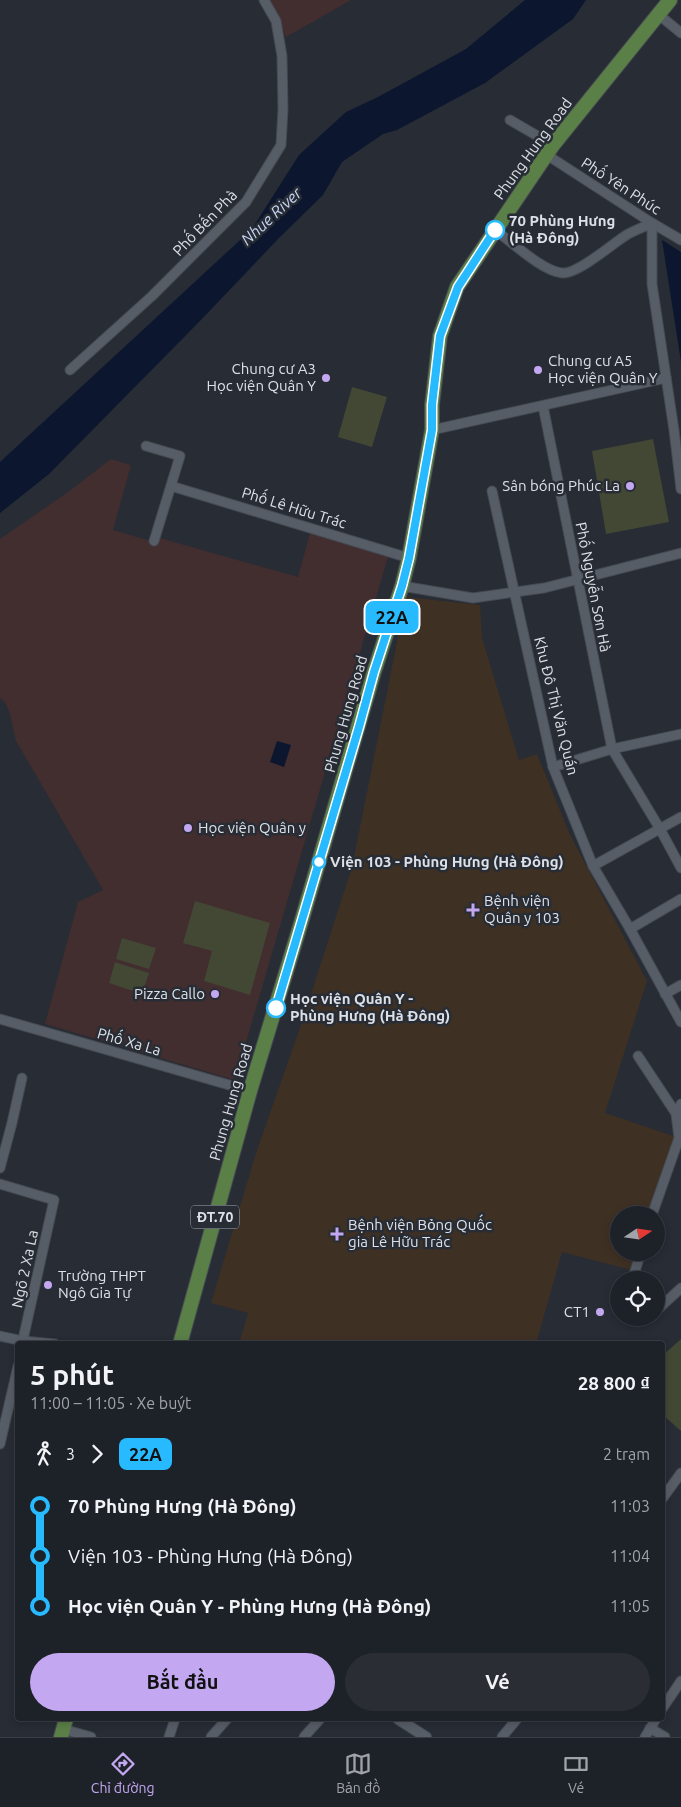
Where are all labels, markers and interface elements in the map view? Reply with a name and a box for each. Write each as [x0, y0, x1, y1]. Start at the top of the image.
street label: Phung Hung Road [490, 95, 575, 203]
street label: Phố Yên Phúc [578, 152, 665, 218]
water label: Nhue River [237, 183, 306, 248]
street label: Phố Bến Phà [168, 185, 240, 259]
place label: 70 Phùng Hưng (Hà Đông) [509, 212, 615, 246]
marker: 70 Phùng Hưng (Hà Đông) [485, 220, 505, 240]
place label: Chung cư A5 Học viện Quân Y [548, 352, 658, 386]
place label: Chung cư A3 Học viện Quân Y [207, 360, 316, 394]
marker: Chung cư A5 Học viện Quân Y [532, 364, 544, 376]
marker: Chung cư A3 Học viện Quân Y [320, 372, 332, 384]
place label: Sân bóng Phúc La [502, 477, 620, 494]
marker: Sân bóng Phúc La [624, 480, 636, 492]
street label: Phố Lê Hữu Trác [240, 482, 349, 532]
street label: Phố Nguyễn Sơn Hà [573, 520, 616, 653]
line badge: 22A [363, 601, 421, 633]
text: 22A [376, 607, 408, 627]
street label: Khu Đô Thị Văn Quán [531, 635, 582, 777]
street label: Phung Hung Road [321, 653, 370, 774]
place label: Học viện Quân y [198, 819, 306, 836]
marker: Học viện Quân y [182, 822, 194, 834]
place label: Viện 103 - Phùng Hưng (Hà Đông) [330, 853, 564, 870]
marker: Viện 103 - Phùng Hưng (Hà Đông) [312, 855, 326, 869]
place label: Bệnh viện Quân y 103 [484, 892, 560, 926]
marker: Bệnh viện Quân y 103 [466, 903, 480, 917]
place label: Pizza Callo [134, 985, 205, 1002]
marker: Pizza Callo [209, 988, 221, 1000]
place label: Học viện Quân Y - Phùng Hưng (Hà Đông) [290, 990, 450, 1024]
marker: Học viện Quân Y - Phùng Hưng (Hà Đông) [266, 998, 286, 1018]
street label: Phố Xa La [95, 1023, 163, 1059]
street label: Phung Hung Road [206, 1041, 255, 1162]
road number: ĐT.70 [191, 1206, 239, 1228]
north arrow [610, 1206, 665, 1261]
map controls [610, 1206, 665, 1326]
place label: Bệnh viện Bỏng Quốc gia Lê Hữu Trác [348, 1214, 492, 1250]
marker: Bệnh viện Bỏng Quốc gia Lê Hữu Trác [330, 1227, 344, 1241]
street label: Ngõ 2 Xa La [8, 1228, 41, 1309]
place label: Trường THPT Ngô Gia Tự [58, 1267, 147, 1301]
button: locate [610, 1271, 665, 1326]
marker: Trường THPT Ngô Gia Tự [42, 1279, 54, 1291]
place label: CT1 [564, 1303, 590, 1320]
marker: CT1 [594, 1306, 606, 1318]
text: 5 phút [30, 1359, 114, 1390]
text: 28 800 ₫ [578, 1372, 650, 1394]
text: 11:00 – 11:05 · Xe buýt [30, 1394, 191, 1412]
icon: walk [30, 1440, 58, 1468]
icon: forward [83, 1440, 111, 1468]
text: 22A [129, 1444, 162, 1464]
text: 3 [66, 1445, 75, 1463]
text: 2 trạm [603, 1445, 650, 1463]
text: 70 Phùng Hưng (Hà Đông) [68, 1495, 297, 1517]
text: 11:03 [610, 1497, 650, 1515]
text: Viện 103 - Phùng Hưng (Hà Đông) [68, 1545, 353, 1567]
text: 11:04 [610, 1547, 650, 1565]
text: Học viện Quân Y - Phùng Hưng (Hà Đông) [68, 1595, 431, 1617]
text: 11:05 [610, 1597, 650, 1615]
button: Bắt đầu [30, 1653, 335, 1711]
button: Vé [345, 1653, 650, 1711]
tab: Chỉ đường [91, 1750, 154, 1796]
tab: Bản đồ [336, 1750, 380, 1796]
tab: Vé [562, 1750, 590, 1796]

